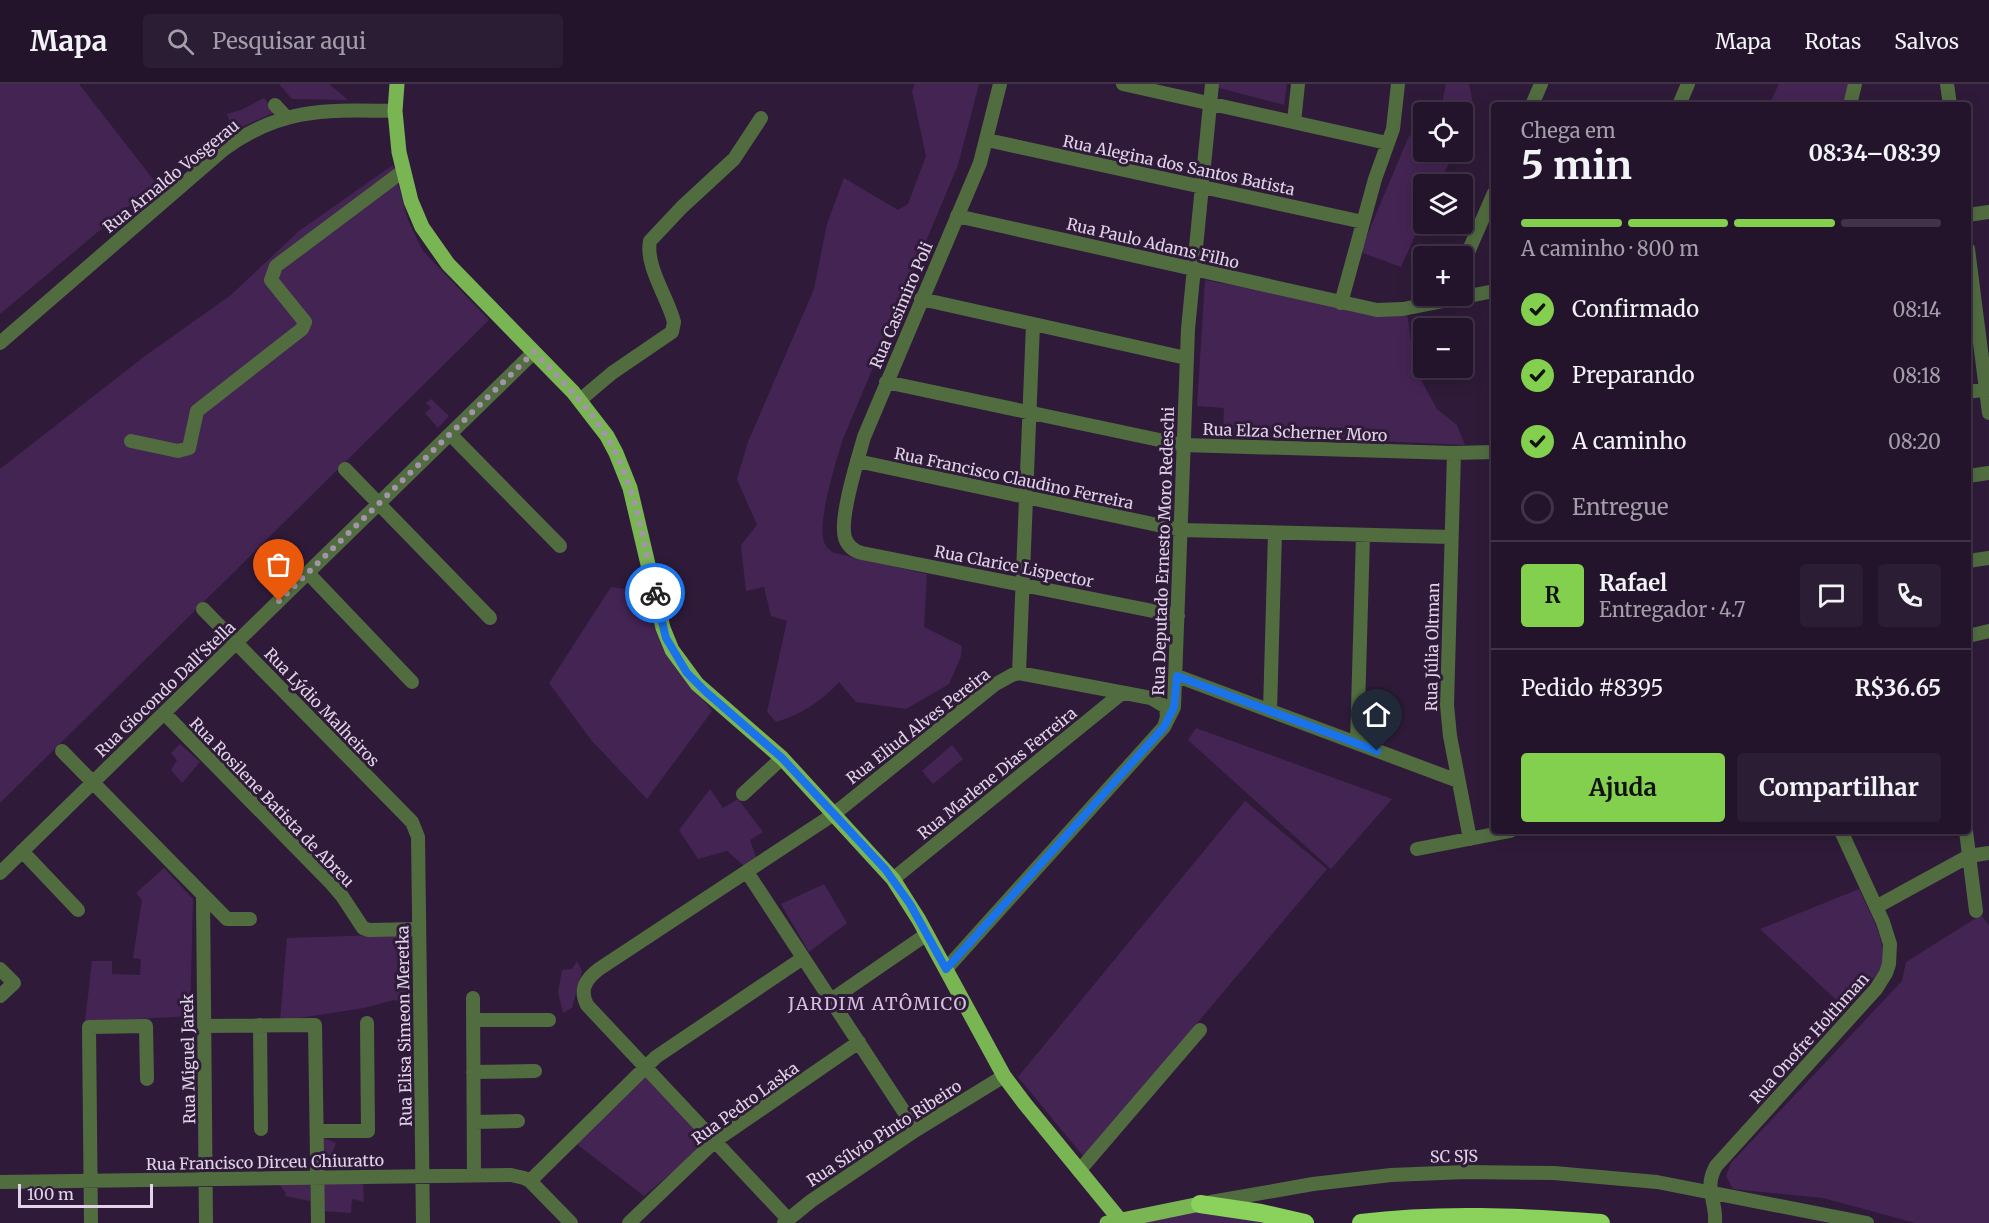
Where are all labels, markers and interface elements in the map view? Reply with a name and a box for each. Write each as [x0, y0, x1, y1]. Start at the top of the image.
search box [143, 14, 563, 68]
text: Mapa [30, 23, 107, 59]
icon: search [164, 25, 197, 58]
text: Pesquisar aqui [212, 27, 366, 55]
text: Mapa [1715, 28, 1772, 55]
text: Rotas [1805, 28, 1861, 55]
text: Salvos [1894, 28, 1959, 55]
map controls [1413, 102, 1473, 378]
button: locate [1413, 102, 1473, 162]
street label: Rua Arnaldo Vosgerau [99, 115, 243, 237]
text: Chega em [1521, 118, 1616, 143]
street label: Rua Alegina dos Santos Batista [1061, 131, 1297, 199]
text: 08:34–08:39 [1808, 139, 1941, 167]
text: 5 min [1521, 141, 1632, 190]
button: layers [1413, 174, 1473, 234]
street label: Rua Paulo Adams Filho [1065, 213, 1241, 273]
text: A caminho · 800 m [1521, 236, 1699, 261]
street label: Rua Casimiro Poli [865, 239, 937, 371]
button: + [1413, 246, 1473, 306]
icon: check [1521, 293, 1554, 326]
text: Confirmado [1572, 295, 1699, 323]
text: 08:14 [1893, 297, 1941, 322]
button: − [1413, 318, 1473, 378]
icon: check [1521, 359, 1554, 392]
text: Preparando [1572, 361, 1695, 389]
text: 08:18 [1892, 363, 1941, 388]
street label: Rua Deputado Ernesto Moro Redeschi [1148, 406, 1178, 696]
street label: Rua Elza Scherner Moro [1202, 419, 1388, 445]
icon: check [1521, 425, 1554, 458]
text: A caminho [1572, 427, 1686, 455]
text: 08:20 [1888, 429, 1941, 454]
street label: Rua Francisco Claudino Ferreira [893, 443, 1136, 513]
text: Entregue [1572, 493, 1668, 521]
pin [253, 539, 304, 601]
street label: Rua Clarice Lispector [933, 541, 1095, 591]
icon: bag [262, 548, 295, 581]
courier [625, 563, 685, 623]
button: chat [1800, 564, 1863, 627]
button: phone [1878, 564, 1941, 627]
text: Rafael [1599, 569, 1667, 597]
icon: bike [639, 577, 672, 610]
text: R [1545, 581, 1560, 609]
street label: Rua Júlia Oltman [1421, 582, 1443, 712]
text: Entregador · 4.7 [1599, 597, 1746, 622]
street label: Rua Giocondo Dall'Stella [91, 617, 239, 761]
street label: Rua Lýdio Malheiros [260, 644, 384, 770]
street label: Rua Eliud Alves Pereira [842, 663, 994, 788]
text: Pedido #8395 [1521, 674, 1663, 702]
text: R$36.65 [1855, 674, 1941, 702]
pin [1351, 689, 1402, 751]
icon: home [1360, 698, 1393, 731]
street label: Rua Marlene Dias Ferreira [913, 702, 1081, 843]
street label: Rua Rosilene Batista de Abreu [186, 713, 358, 891]
button: Ajuda [1521, 753, 1725, 822]
button: Compartilhar [1737, 753, 1941, 822]
street label: Rua Elisa Simeon Meretka [392, 925, 416, 1127]
street label: Rua Onofre Holthman [1745, 968, 1873, 1107]
district label: JARDIM ATÔMICO [787, 992, 968, 1015]
street label: Rua Miguel Jarek [177, 993, 199, 1124]
street label: Rua Pedro Laska [688, 1057, 803, 1148]
street label: Rua Sílvio Pinto Ribeiro [803, 1075, 965, 1191]
street label: SC SJS [1430, 1146, 1478, 1166]
street label: Rua Francisco Dirceu Chiuratto [146, 1150, 384, 1174]
scale bar [18, 1181, 153, 1208]
text: 100 m [27, 1184, 74, 1204]

